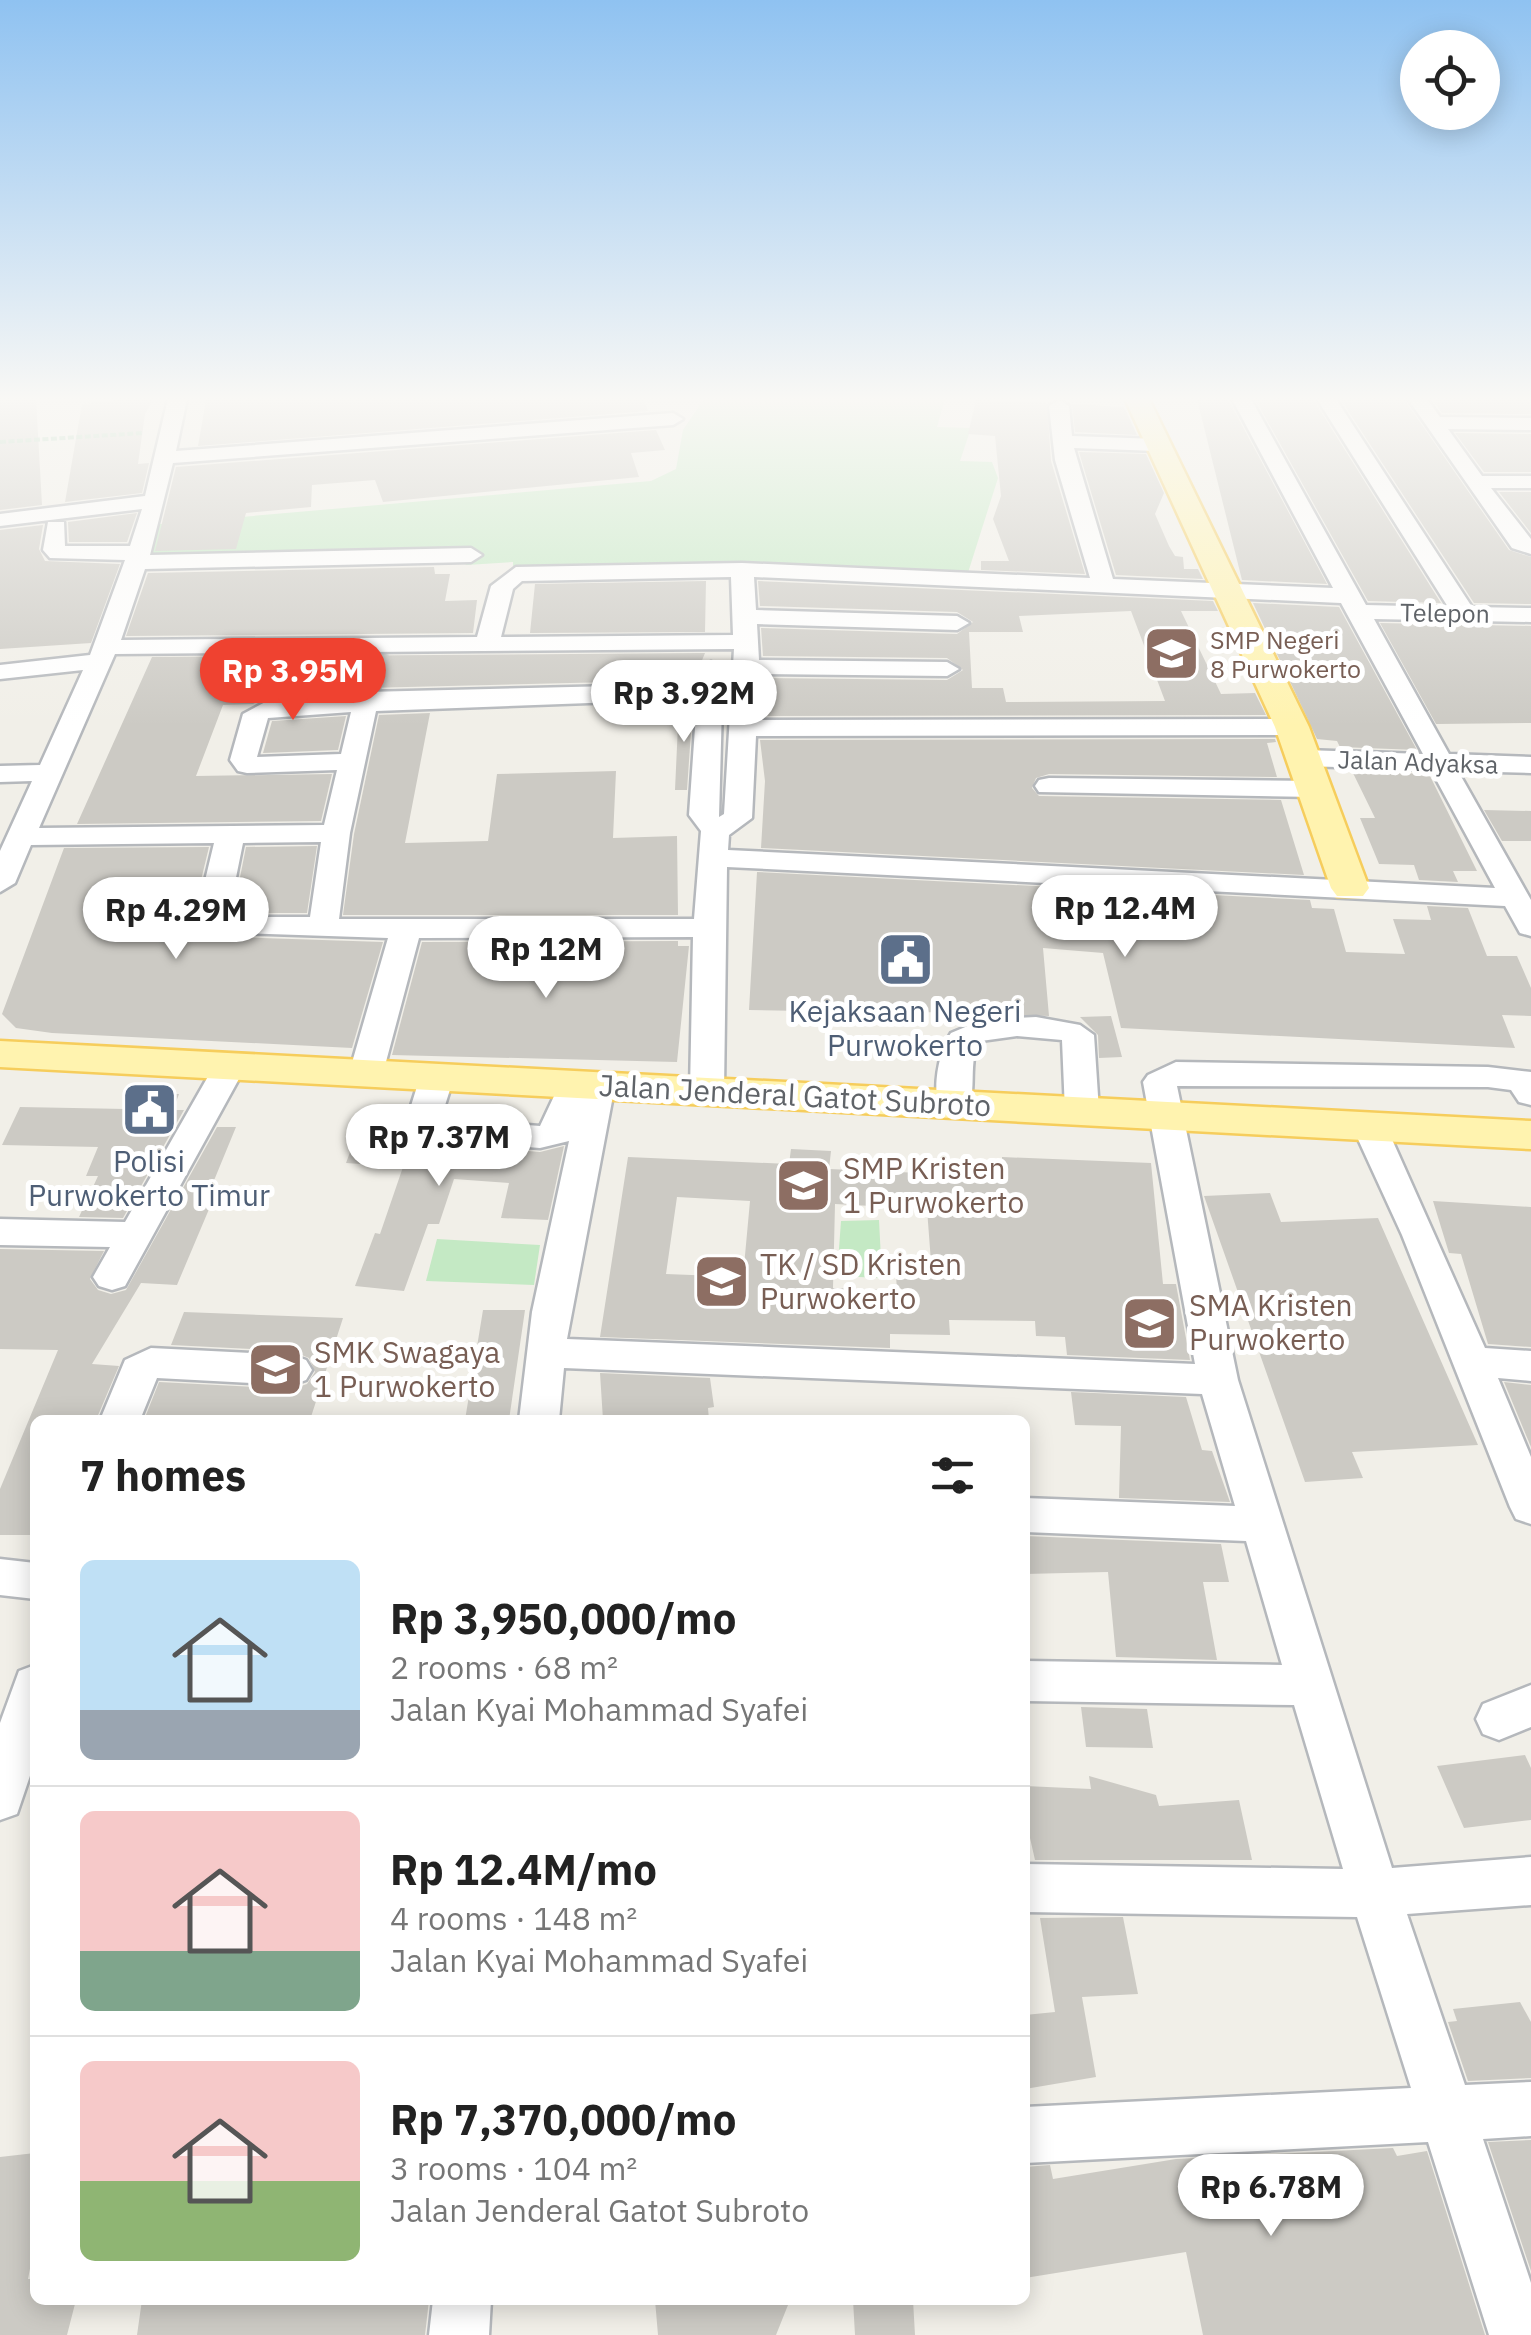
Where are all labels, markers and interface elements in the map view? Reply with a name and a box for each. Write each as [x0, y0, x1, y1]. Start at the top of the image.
map controls [1400, 30, 1500, 130]
button: locate [1400, 30, 1500, 130]
street label: Telepon [1400, 595, 1490, 630]
place label: SMP Negeri 8 Purwokerto [1210, 623, 1361, 685]
school or university icon: SMP Negeri 8 Purwokerto [1141, 624, 1201, 684]
pin: Rp 3.95M [190, 638, 396, 723]
text: Rp 3.95M [222, 649, 364, 691]
pin: Rp 3.92M [581, 660, 787, 745]
text: Rp 3.92M [613, 671, 755, 713]
street label: Jalan Adyaksa [1337, 742, 1499, 781]
pin: Rp 12.4M [1022, 875, 1228, 960]
pin: Rp 4.29M [73, 877, 279, 962]
text: Rp 12.4M [1054, 886, 1196, 928]
text: Rp 4.29M [105, 888, 247, 930]
pin: Rp 12M [465, 916, 627, 1001]
text: Rp 12M [489, 927, 603, 969]
public building icon: Kejaksaan Negeri Purwokerto [875, 929, 935, 989]
place label: Kejaksaan Negeri Purwokerto [789, 991, 1021, 1064]
street label: Jalan Jenderal Gatot Subroto [598, 1065, 992, 1124]
public building icon: Polisi Purwokerto Timur [119, 1079, 179, 1139]
pin: Rp 7.37M [336, 1104, 542, 1189]
text: Rp 7.37M [368, 1115, 510, 1157]
place label: Polisi Purwokerto Timur [28, 1141, 270, 1214]
place label: SMP Kristen 1 Purwokerto [843, 1148, 1024, 1221]
school or university icon: SMP Kristen 1 Purwokerto [774, 1156, 834, 1216]
place label: TK / SD Kristen Purwokerto [760, 1244, 962, 1317]
school or university icon: TK / SD Kristen Purwokerto [691, 1252, 751, 1312]
place label: SMA Kristen Purwokerto [1189, 1285, 1353, 1358]
school or university icon: SMA Kristen Purwokerto [1120, 1293, 1180, 1353]
place label: SMK Swagaya 1 Purwokerto [314, 1332, 500, 1405]
school or university icon: SMK Swagaya 1 Purwokerto [245, 1340, 305, 1400]
text: 7 homes [80, 1448, 246, 1503]
icon: filters [925, 1448, 980, 1503]
text: Rp 3,950,000/mo [390, 1591, 736, 1646]
icon: home [160, 1600, 280, 1720]
text: 2 rooms · 68 m² [390, 1646, 618, 1688]
text: Jalan Kyai Mohammad Syafei [390, 1688, 808, 1730]
text: Rp 12.4M/mo [390, 1842, 657, 1897]
icon: home [160, 1851, 280, 1971]
text: 4 rooms · 148 m² [390, 1897, 637, 1939]
text: Jalan Kyai Mohammad Syafei [390, 1939, 808, 1981]
text: Rp 7,370,000/mo [390, 2092, 736, 2147]
icon: home [160, 2101, 280, 2221]
text: 3 rooms · 104 m² [390, 2147, 637, 2189]
pin: Rp 6.78M [1168, 2154, 1374, 2239]
text: Rp 6.78M [1200, 2165, 1342, 2207]
text: Jalan Jenderal Gatot Subroto [390, 2189, 809, 2231]

